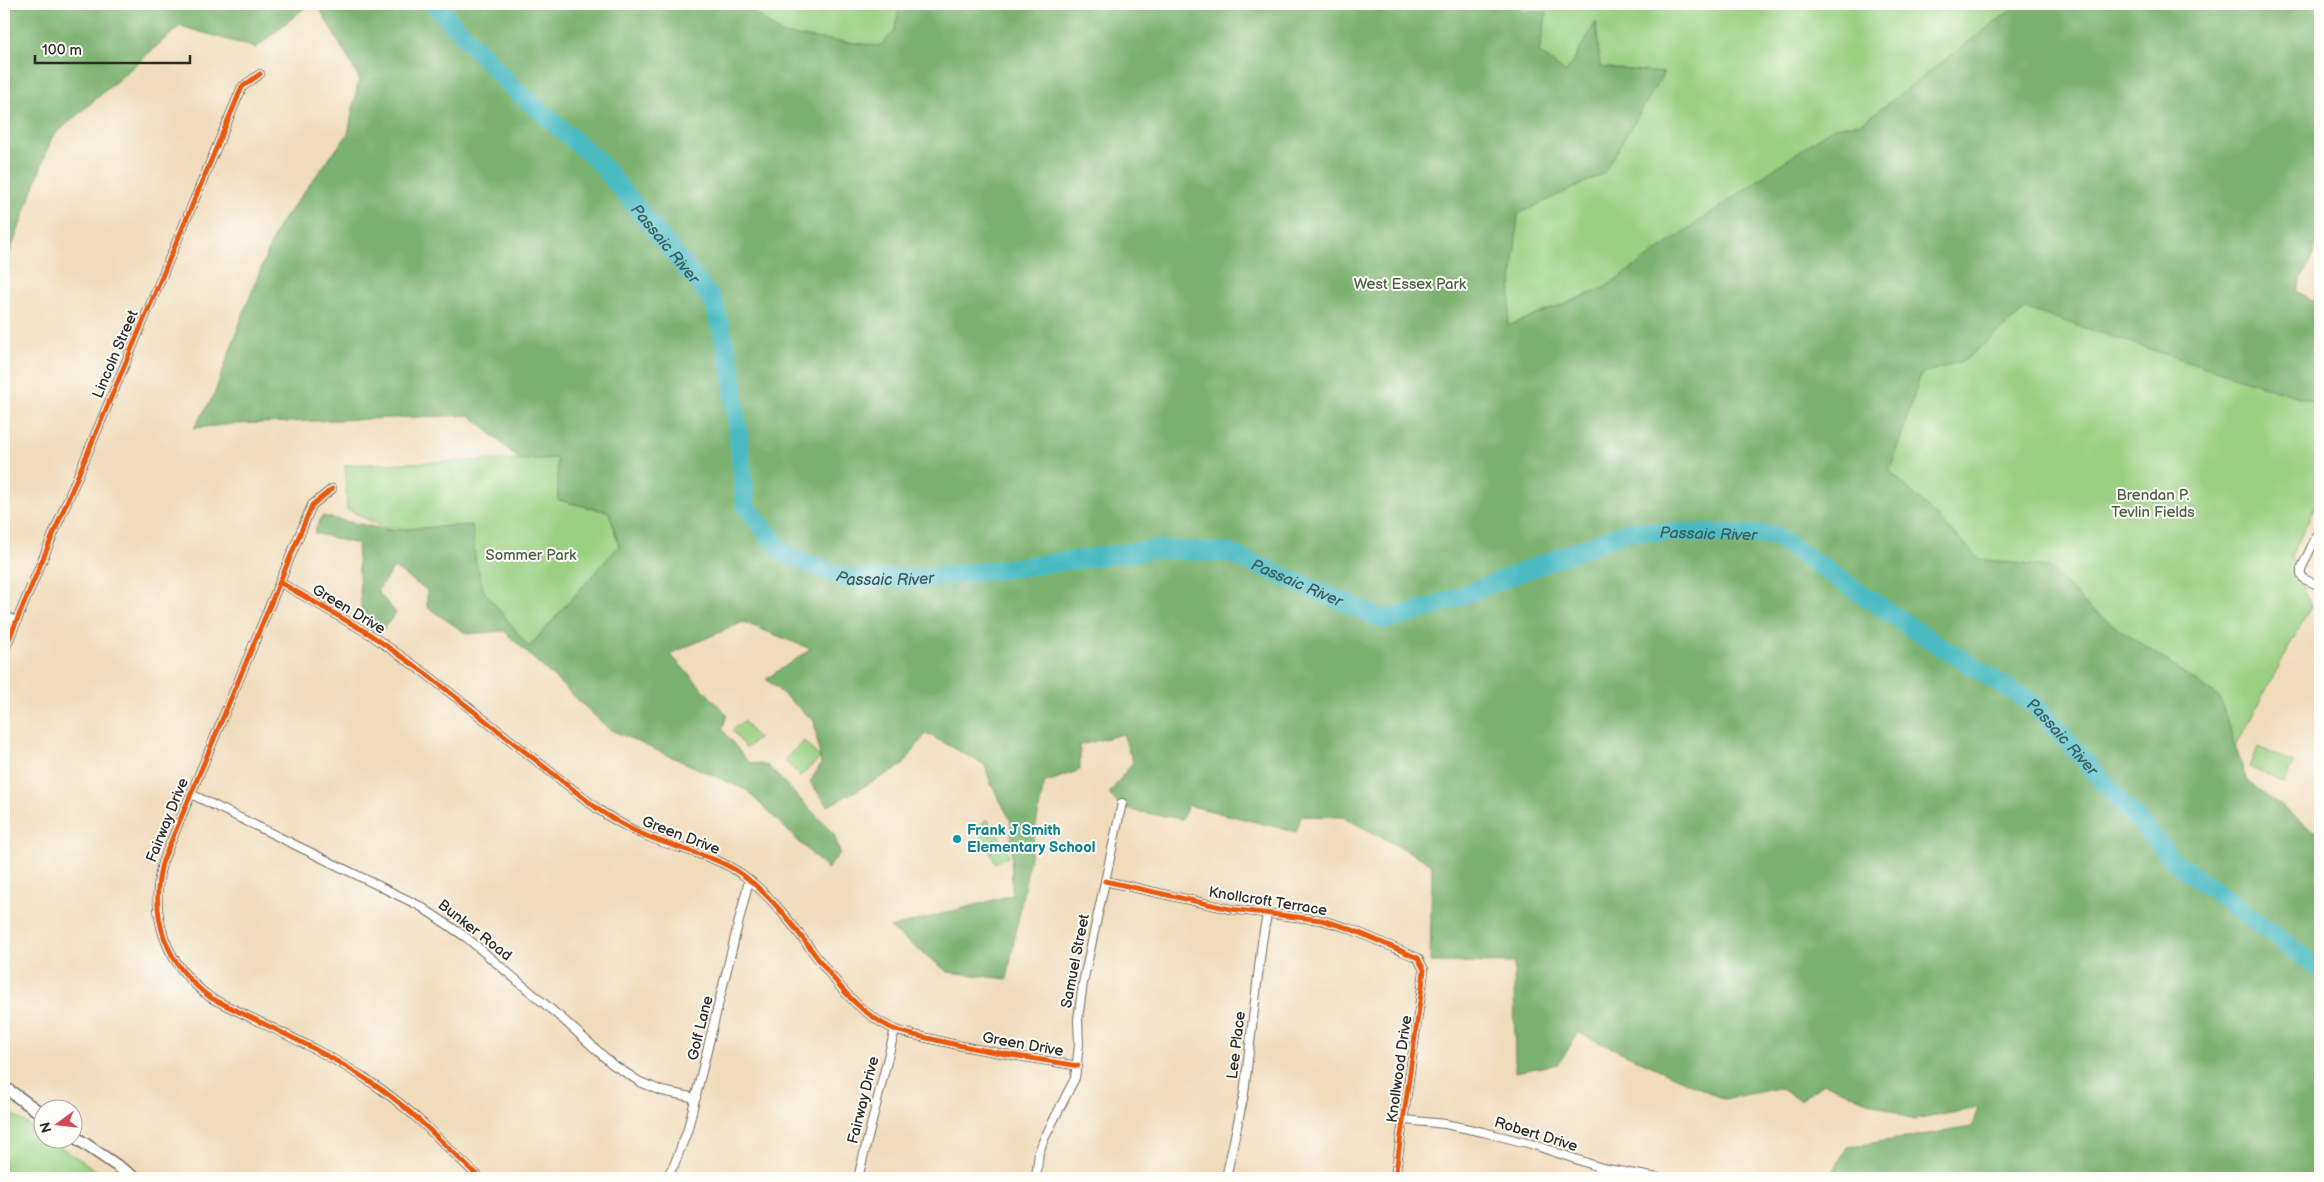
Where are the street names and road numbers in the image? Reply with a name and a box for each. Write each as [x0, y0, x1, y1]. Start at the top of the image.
street label: Lincoln Street [88, 307, 143, 401]
street label: Green Drive [309, 580, 389, 639]
street label: Fairway Drive [142, 775, 193, 865]
street label: Green Drive [639, 812, 723, 859]
street label: Knollcroft Terrace [1207, 883, 1329, 920]
street label: Bunker Road [434, 896, 516, 965]
street label: Samuel Street [1057, 912, 1094, 1010]
street label: Golf Lane [683, 994, 718, 1062]
street label: Lee Place [1223, 1010, 1250, 1080]
street label: Knollwood Drive [1383, 1014, 1416, 1124]
street label: Green Drive [981, 1028, 1065, 1061]
street label: Fairway Drive [843, 1054, 884, 1146]
street label: Robert Drive [1492, 1113, 1580, 1156]

